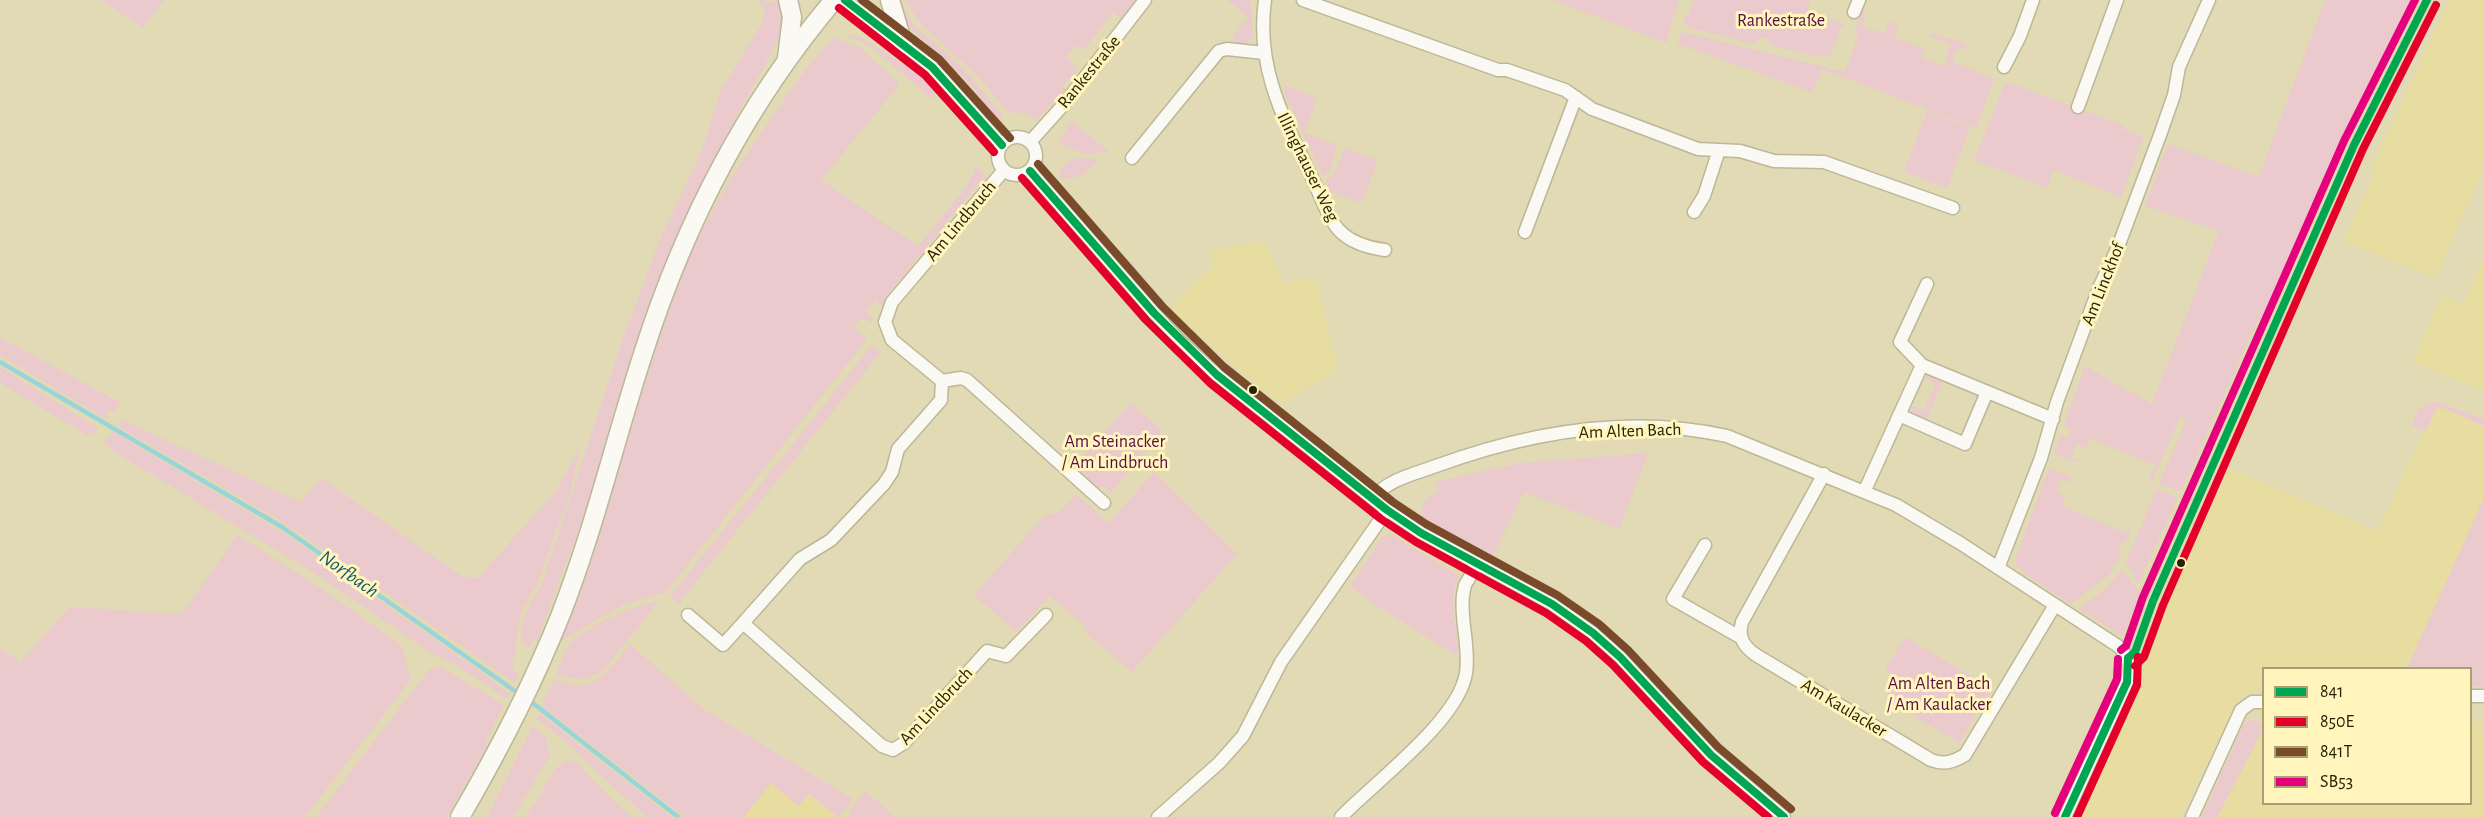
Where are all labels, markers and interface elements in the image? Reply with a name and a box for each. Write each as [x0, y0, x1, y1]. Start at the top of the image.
park label: Rankestraße [1737, 10, 1825, 32]
street label: Rankestraße [1053, 31, 1125, 113]
street label: Illinghauser Weg [1272, 109, 1344, 225]
street label: Am Lindbruch [921, 176, 1001, 266]
street label: Am Linckhof [2077, 240, 2129, 328]
unlabelled marker [1247, 384, 1259, 396]
street label: Am Alten Bach [1578, 418, 1682, 444]
park label: Am Steinacker / Am Lindbruch [1062, 431, 1168, 474]
water label: Norfbach [315, 545, 383, 603]
unlabelled marker [2175, 557, 2187, 569]
street label: Am Lindbruch [895, 663, 977, 749]
legend [2262, 667, 2472, 805]
park label: Am Alten Bach / Am Kaulacker [1887, 673, 1991, 716]
street label: Am Kaulacker [1797, 674, 1891, 742]
text: 841 [2320, 683, 2343, 701]
text: 850E [2320, 713, 2354, 731]
text: 841T [2320, 743, 2352, 761]
text: SB53 [2320, 773, 2353, 791]

